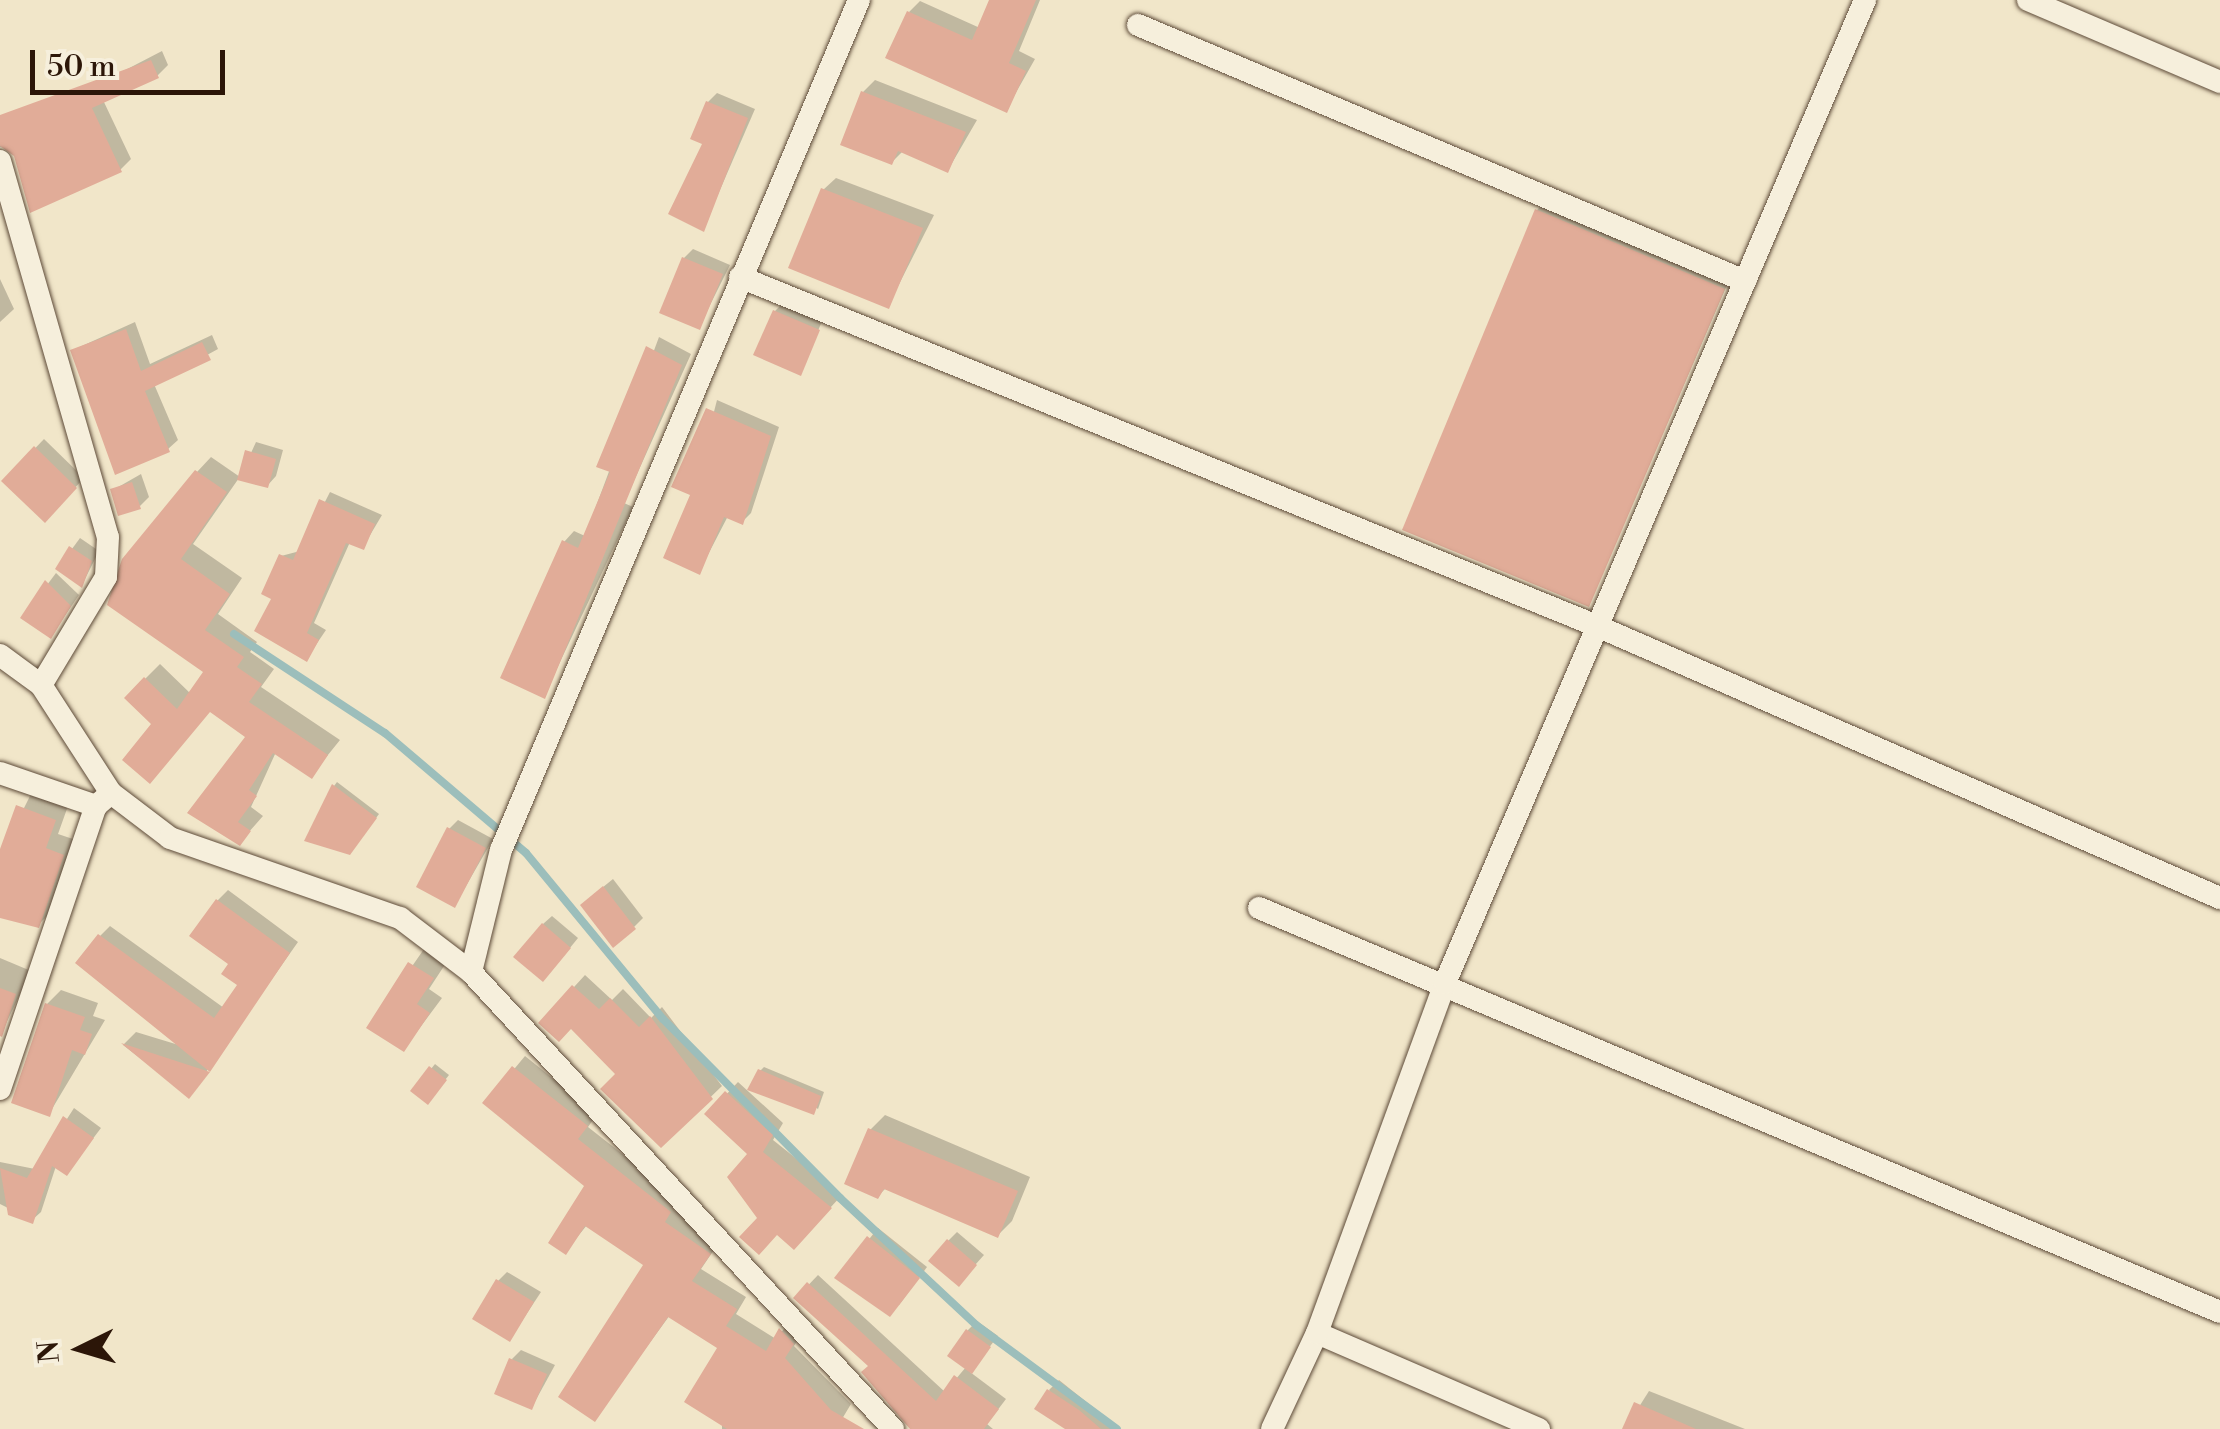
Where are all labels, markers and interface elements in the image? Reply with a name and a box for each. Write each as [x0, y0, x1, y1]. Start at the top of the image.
scale bar [35, 30, 230, 92]
text: 50 m [47, 48, 116, 86]
north arrow [30, 1299, 130, 1399]
text: N [31, 1339, 68, 1364]

